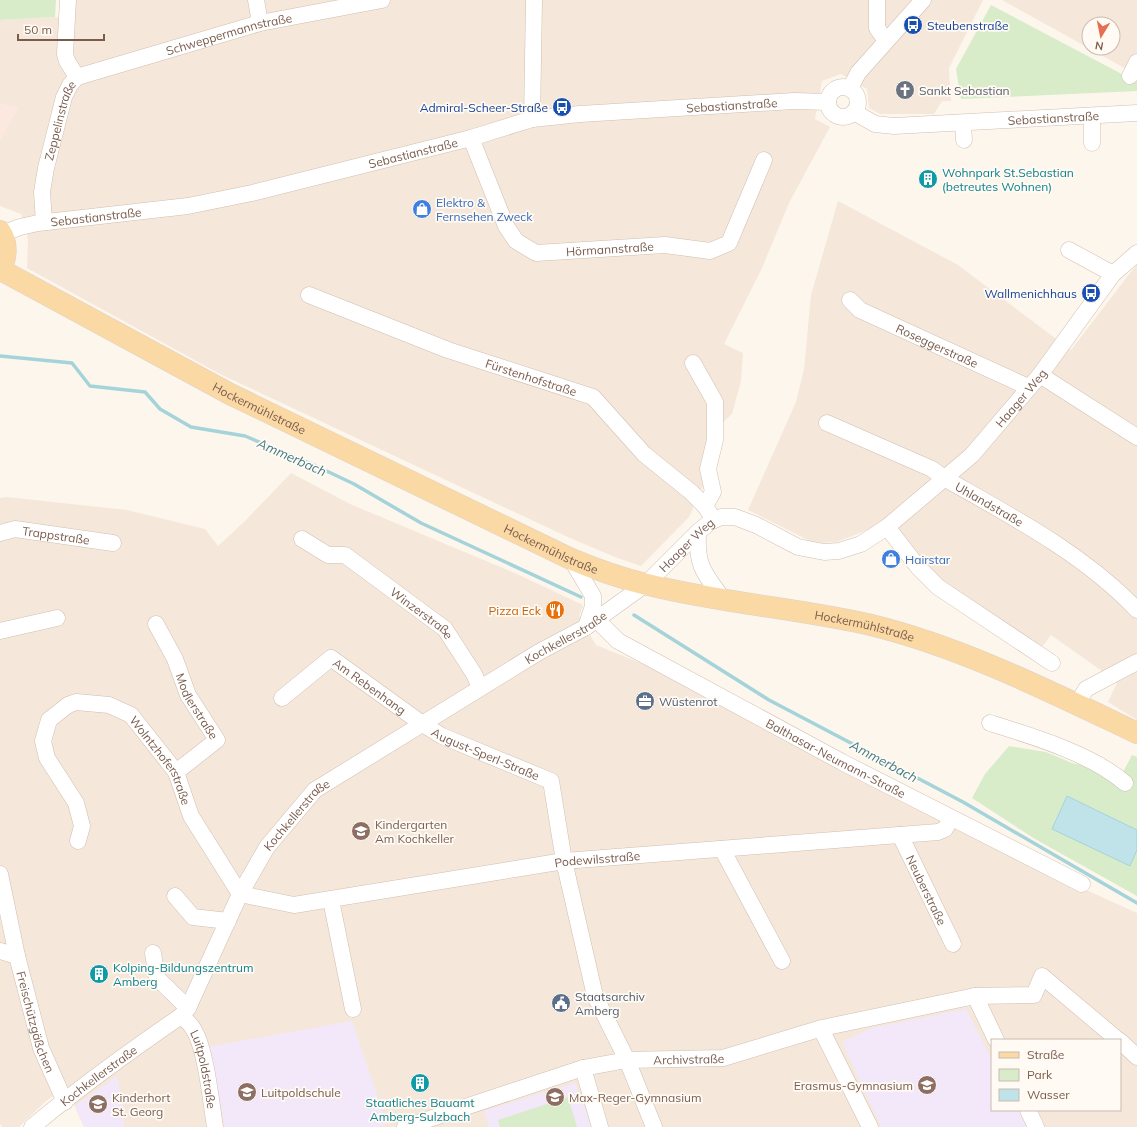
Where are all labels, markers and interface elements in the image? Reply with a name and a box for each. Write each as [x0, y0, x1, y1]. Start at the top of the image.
street label: Schweppermannstraße [164, 10, 293, 58]
bus stop icon: Steubenstraße [902, 14, 924, 36]
scale bar [18, 16, 104, 42]
north arrow [1081, 16, 1121, 56]
place label: Steubenstraße [927, 18, 1009, 33]
text: 50 m [24, 22, 52, 37]
text: N [1094, 38, 1105, 53]
street label: Zeppelinstraße [41, 77, 79, 162]
church icon: Sankt Sebastian [894, 79, 916, 101]
place label: Sankt Sebastian [919, 83, 1010, 98]
street label: Sebastianstraße [686, 95, 778, 115]
bus stop icon: Admiral-Scheer-Straße [551, 96, 573, 118]
place label: Admiral-Scheer-Straße [420, 100, 548, 115]
street label: Sebastianstraße [1007, 108, 1100, 127]
street label: Sebastianstraße [367, 134, 459, 171]
place label: Wohnpark St.Sebastian (betreutes Wohnen) [942, 165, 1074, 194]
building icon: Wohnpark St.Sebastian (betreutes Wohnen) [917, 168, 939, 190]
place label: Elektro & Fernsehen Zweck [436, 195, 533, 224]
shop icon: Elektro & Fernsehen Zweck [411, 198, 433, 220]
street label: Sebastianstraße [50, 204, 142, 229]
street label: Hörmannstraße [565, 238, 654, 259]
bus stop icon: Wallmenichhaus [1080, 282, 1102, 304]
place label: Wallmenichhaus [984, 286, 1077, 301]
street label: Roseggerstraße [894, 320, 981, 371]
street label: Fürstenhofstraße [484, 355, 579, 399]
street label: Haager Weg [992, 366, 1049, 430]
street label: Hockermühlstraße [210, 379, 309, 437]
water label: Ammerbach [254, 434, 329, 479]
street label: Uhlandstraße [953, 478, 1026, 529]
street label: Haager Weg [655, 514, 717, 575]
street label: Hockermühlstraße [502, 520, 600, 577]
street label: Trappstraße [21, 523, 91, 547]
shop icon: Hairstar [880, 548, 902, 570]
place label: Hairstar [905, 552, 951, 567]
street label: Winzerstraße [388, 584, 457, 642]
restaurant icon: Pizza Eck [544, 599, 566, 621]
place label: Pizza Eck [488, 603, 542, 618]
street label: Kochkellerstraße [522, 607, 609, 667]
street label: Hockermühlstraße [814, 607, 916, 644]
street label: Am Rebenhang [330, 655, 409, 717]
street label: Modlerstraße [173, 671, 222, 742]
office icon: Wüstenrot [634, 690, 656, 712]
place label: Wüstenrot [659, 694, 718, 709]
street label: Wolntzhoferstraße [127, 712, 194, 807]
street label: Balthasar-Neumann-Straße [764, 715, 908, 801]
street label: August-Sperl-Straße [429, 724, 542, 783]
water label: Ammerbach [847, 736, 920, 785]
street label: Kochkellerstraße [260, 775, 332, 853]
place label: Kindergarten Am Kochkeller [375, 817, 455, 846]
school or university icon: Kindergarten Am Kochkeller [350, 820, 372, 842]
street label: Podewilsstraße [553, 848, 641, 870]
street label: Neuberstraße [903, 852, 950, 927]
place label: Kolping-Bildungszentrum Amberg [113, 960, 253, 989]
building icon: Kolping-Bildungszentrum Amberg [88, 963, 110, 985]
street label: Freischützgäßchen [14, 969, 58, 1075]
place label: Staatsarchiv Amberg [575, 989, 646, 1018]
public building icon: Staatsarchiv Amberg [550, 992, 572, 1014]
street label: Luitpoldstraße [188, 1027, 220, 1110]
legend [991, 1039, 1121, 1111]
street label: Kochkellerstraße [57, 1042, 140, 1109]
text: Straße [1027, 1047, 1064, 1062]
street label: Archivstraße [653, 1050, 724, 1067]
text: Park [1027, 1067, 1053, 1082]
building icon: Staatliches Bauamt Amberg-Sulzbach [409, 1072, 431, 1094]
school or university icon: Erasmus-Gymnasium [916, 1074, 938, 1096]
place label: Erasmus-Gymnasium [794, 1078, 913, 1093]
school or university icon: Luitpoldschule [236, 1081, 258, 1103]
place label: Luitpoldschule [261, 1085, 341, 1100]
school or university icon: Max-Reger-Gymnasium [544, 1086, 566, 1108]
text: Wasser [1027, 1087, 1070, 1102]
place label: Kinderhort St. Georg [112, 1090, 170, 1119]
place label: Max-Reger-Gymnasium [569, 1090, 702, 1105]
school or university icon: Kinderhort St. Georg [87, 1093, 109, 1115]
place label: Staatliches Bauamt Amberg-Sulzbach [366, 1095, 474, 1124]

